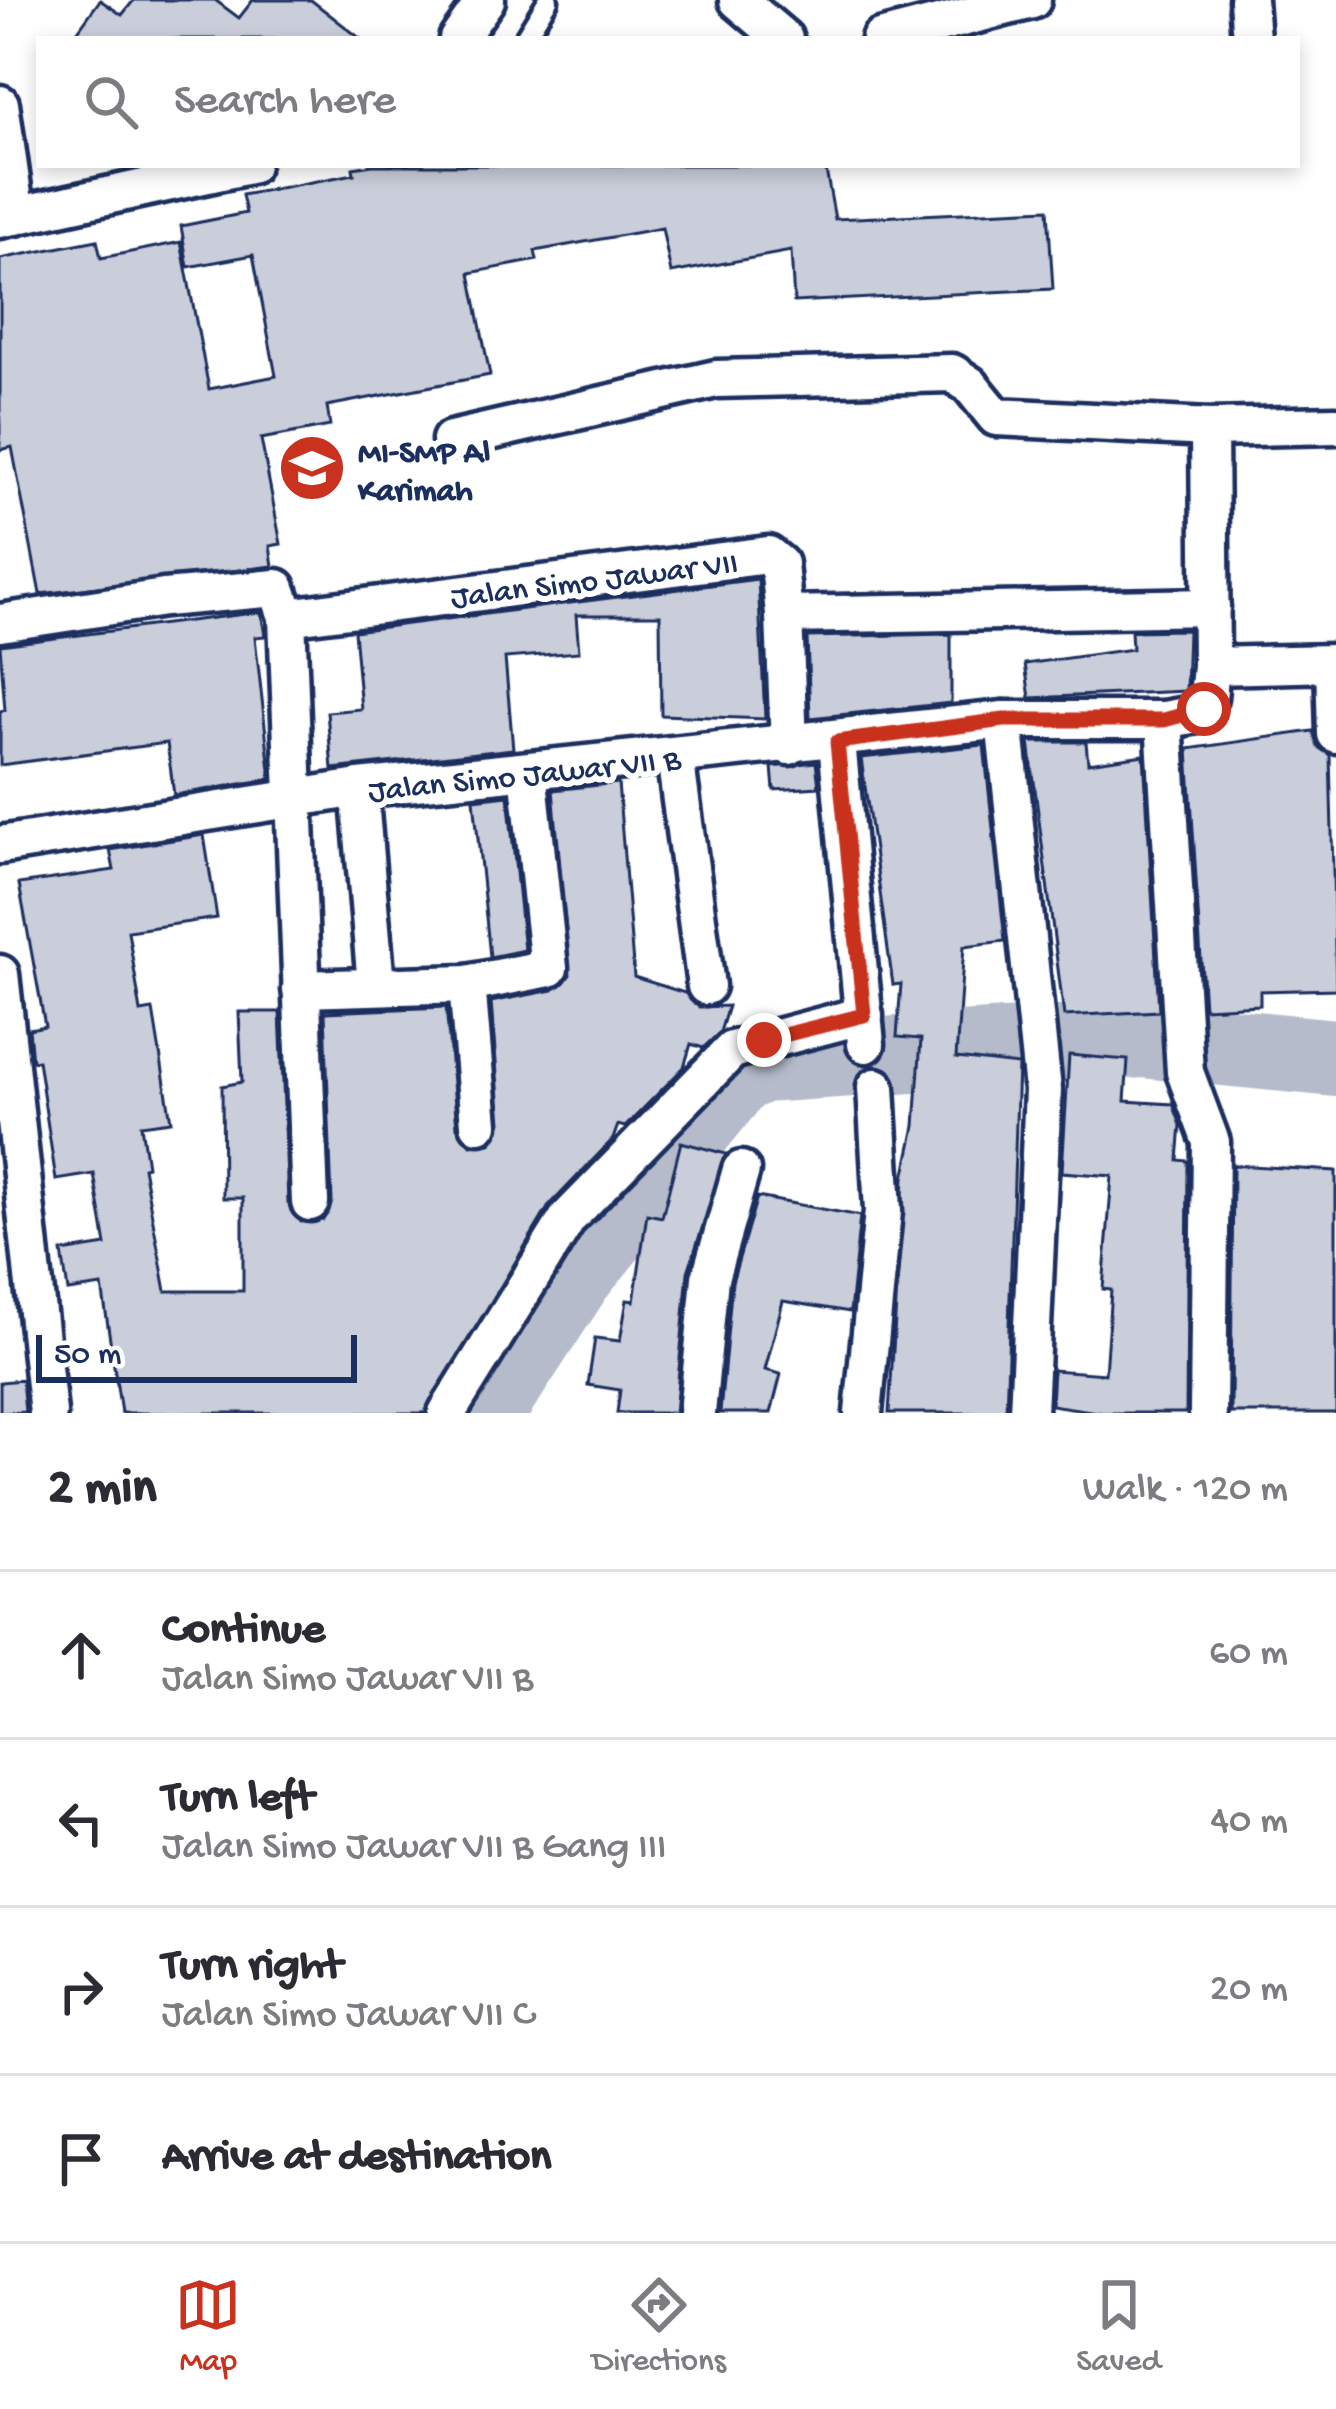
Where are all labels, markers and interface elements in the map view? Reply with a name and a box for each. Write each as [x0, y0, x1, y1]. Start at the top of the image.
search box [36, 36, 1300, 168]
icon: search [78, 69, 144, 135]
text: Search here [174, 76, 396, 129]
school or university icon: MI-SMP Al Karimah [277, 433, 347, 503]
place label: MI-SMP Al Karimah [357, 436, 490, 512]
street label: Jalan Simo Jawar VII [449, 546, 741, 619]
route start [1177, 682, 1231, 736]
street label: Jalan Simo Jawar VII B [367, 743, 684, 813]
route end [737, 1013, 791, 1067]
scale bar [36, 1329, 357, 1382]
text: 50 m [54, 1337, 121, 1375]
text: 2 min [48, 1461, 157, 1521]
text: Walk · 120 m [1083, 1468, 1288, 1514]
text: Continue [162, 1605, 325, 1658]
icon: ahead [48, 1622, 114, 1688]
text: 60 m [1209, 1632, 1288, 1678]
text: Jalan Simo Jawar VII B [162, 1658, 533, 1704]
text: Turn left [162, 1773, 314, 1826]
icon: left [48, 1790, 114, 1856]
text: 40 m [1210, 1800, 1288, 1846]
text: Jalan Simo Jawar VII B Gang III [162, 1826, 666, 1872]
text: Turn right [162, 1941, 342, 1994]
icon: right [48, 1958, 114, 2024]
text: 20 m [1210, 1968, 1288, 2014]
text: Jalan Simo Jawar VII C [162, 1994, 534, 2040]
icon: arrive [48, 2126, 114, 2192]
text: Arrive at destination [162, 2132, 551, 2185]
tab: Map [175, 2272, 241, 2382]
tab: Directions [592, 2272, 726, 2382]
tab: Saved [1076, 2272, 1161, 2382]

